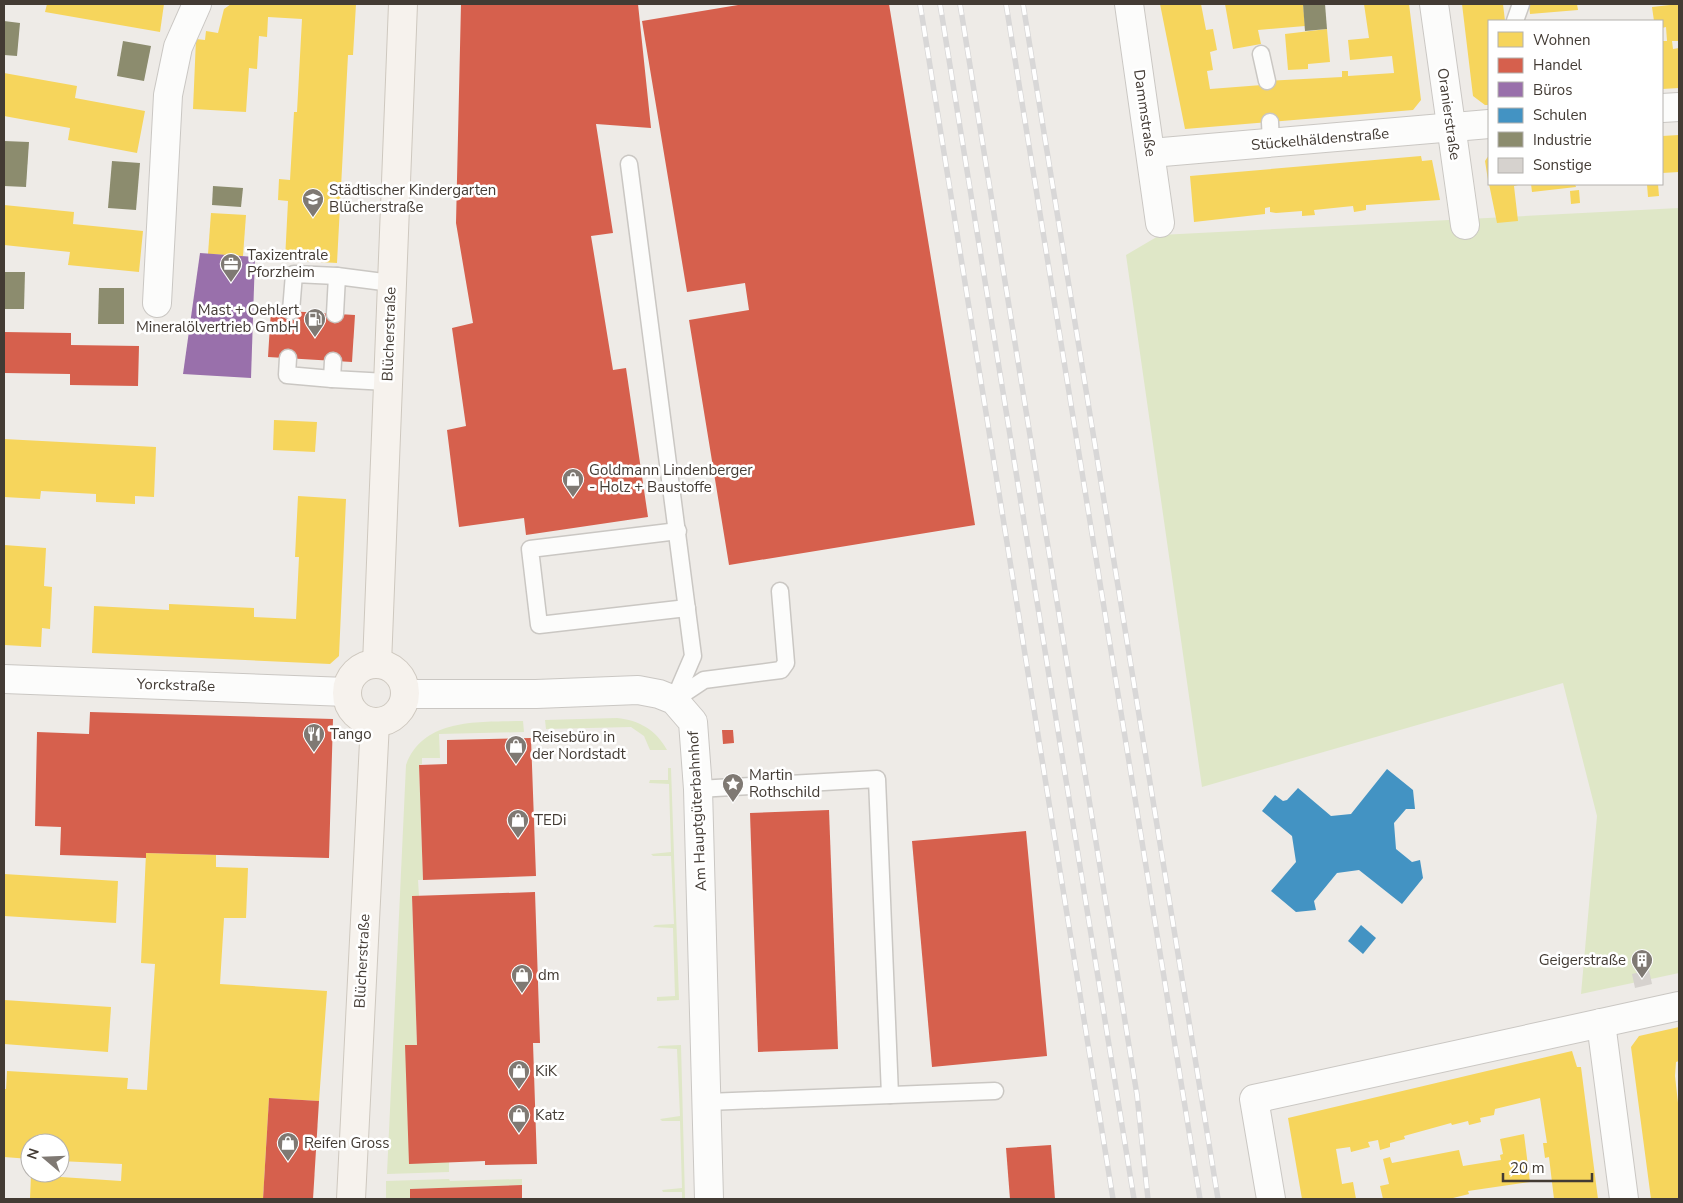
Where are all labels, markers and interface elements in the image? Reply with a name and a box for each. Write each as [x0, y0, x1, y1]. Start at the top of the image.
legend [1488, 20, 1663, 185]
text: Wohnen [1533, 30, 1591, 50]
text: Handel [1533, 55, 1583, 75]
street label: Oranierstraße [1433, 67, 1465, 161]
street label: Dammstraße [1129, 68, 1161, 158]
text: Büros [1533, 80, 1572, 100]
text: Schulen [1533, 105, 1587, 125]
street label: Stückelhäldenstraße [1250, 123, 1390, 155]
text: Industrie [1533, 130, 1592, 150]
text: Sonstige [1533, 155, 1592, 175]
place label: Städtischer Kindergarten Blücherstraße [329, 180, 496, 217]
school or university icon: Städtischer Kindergarten Blücherstraße [301, 187, 325, 218]
place label: Taxizentrale Pforzheim [247, 245, 328, 282]
office icon: Taxizentrale Pforzheim [219, 252, 243, 283]
street label: Blücherstraße [377, 286, 401, 382]
place label: Mast + Oehlert Mineralölvertrieb GmbH [136, 300, 300, 337]
fuel station icon: Mast + Oehlert Mineralölvertrieb GmbH [303, 307, 327, 338]
place label: Goldmann Lindenberger - Holz + Baustoffe [589, 460, 753, 497]
shop icon: Goldmann Lindenberger - Holz + Baustoffe [561, 467, 585, 498]
street label: Yorckstraße [135, 674, 216, 696]
restaurant icon: Tango [302, 722, 326, 753]
place label: Tango [330, 724, 371, 744]
place label: Reisebüro in der Nordstadt [532, 727, 626, 764]
street label: Am Hauptgüterbahnhof [683, 729, 711, 892]
shop icon: Reisebüro in der Nordstadt [504, 734, 528, 765]
place label: Martin Rothschild [749, 765, 820, 802]
place icon: Martin Rothschild [721, 772, 745, 803]
shop icon: TEDi [506, 808, 530, 839]
place label: TEDi [534, 810, 566, 830]
street label: Blücherstraße [350, 913, 374, 1009]
building icon: Geigerstraße [1630, 948, 1654, 979]
place label: Geigerstraße [1539, 950, 1626, 970]
shop icon: dm [510, 963, 534, 994]
place label: dm [538, 965, 560, 985]
shop icon: KiK [507, 1059, 531, 1090]
place label: KiK [535, 1061, 558, 1081]
shop icon: Katz [507, 1103, 531, 1134]
place label: Katz [535, 1105, 565, 1125]
shop icon: Reifen Gross [276, 1131, 300, 1162]
north arrow [20, 1133, 70, 1183]
place label: Reifen Gross [304, 1133, 389, 1153]
text: N [22, 1146, 44, 1162]
scale bar [1503, 1150, 1592, 1182]
text: 20 m [1510, 1158, 1545, 1178]

